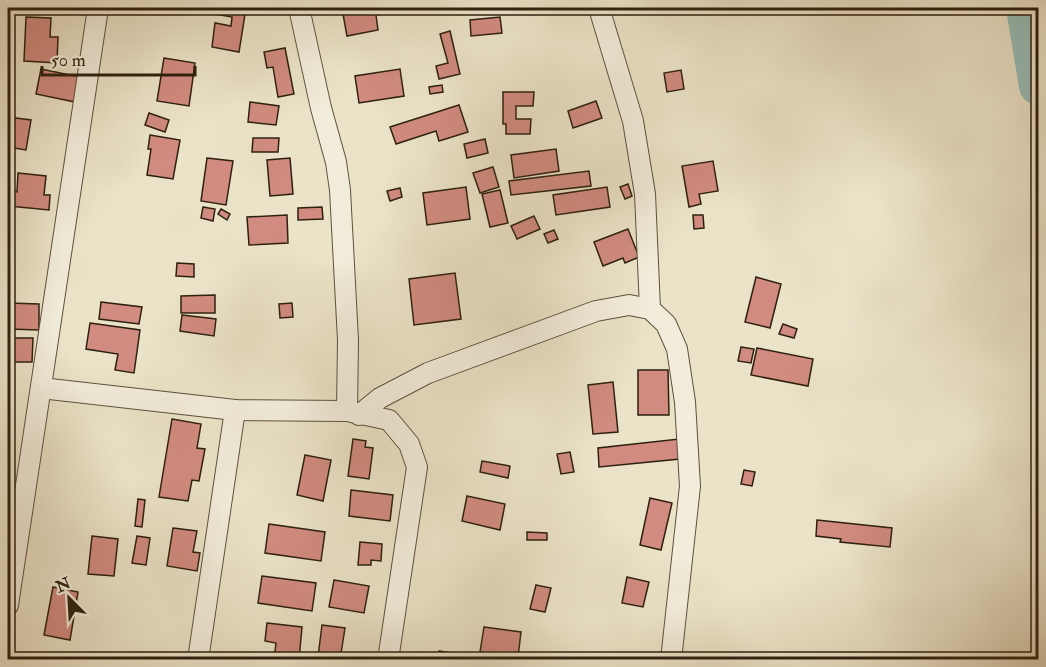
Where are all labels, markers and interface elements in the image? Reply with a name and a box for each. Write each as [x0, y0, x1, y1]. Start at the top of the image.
scale bar [42, 39, 195, 77]
text: 50 m [51, 49, 86, 72]
north arrow [39, 568, 99, 628]
text: N [52, 573, 75, 598]

